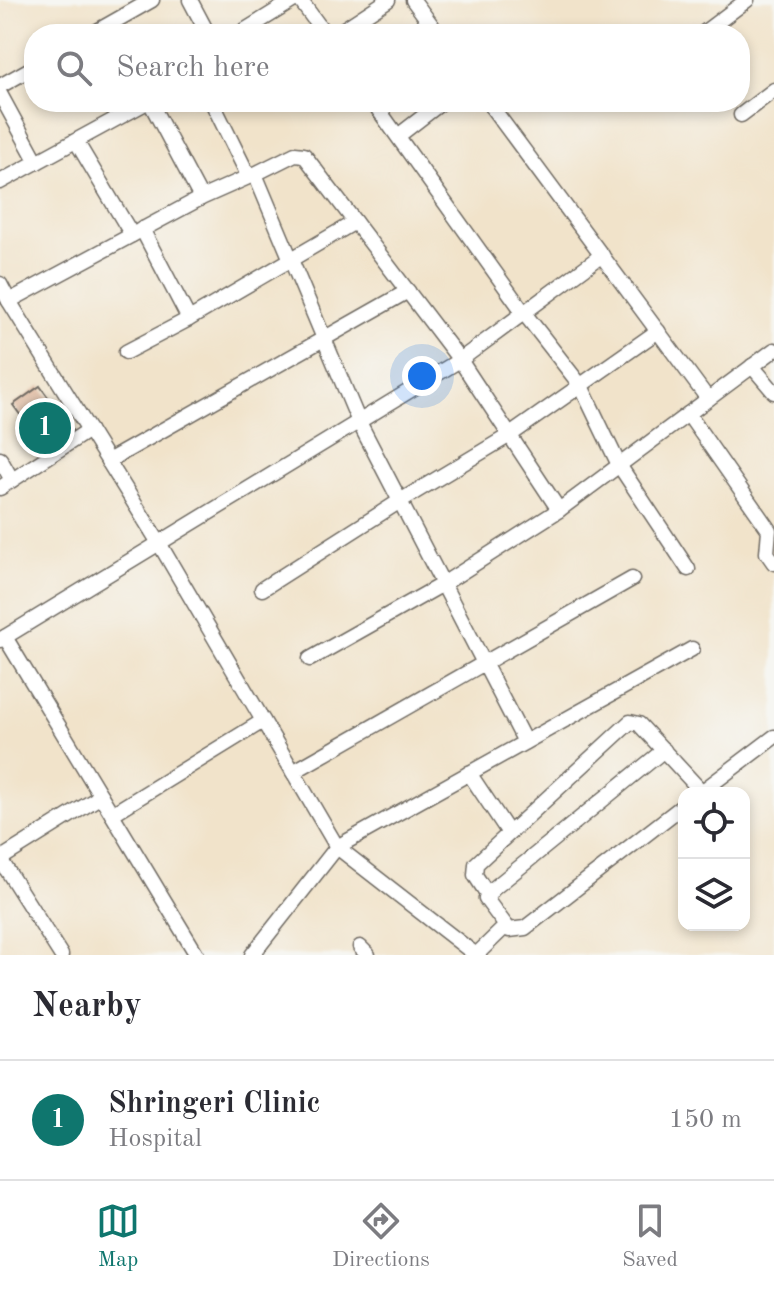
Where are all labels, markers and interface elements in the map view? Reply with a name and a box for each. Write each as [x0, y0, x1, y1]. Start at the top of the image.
search box [24, 24, 750, 112]
icon: search [52, 46, 96, 90]
text: Search here [116, 53, 270, 83]
your location [402, 356, 442, 396]
pin: 1 [19, 398, 71, 458]
map controls [678, 787, 750, 931]
button: locate [678, 787, 750, 859]
button: layers [678, 859, 750, 931]
text: Nearby [32, 990, 142, 1024]
text: Shringeri Clinic [108, 1089, 321, 1119]
text: 1 [50, 1107, 66, 1133]
text: 150 m [669, 1107, 742, 1133]
text: Hospital [108, 1126, 202, 1152]
tab: Map [96, 1199, 140, 1274]
tab: Directions [332, 1199, 430, 1274]
tab: Saved [622, 1199, 678, 1274]

